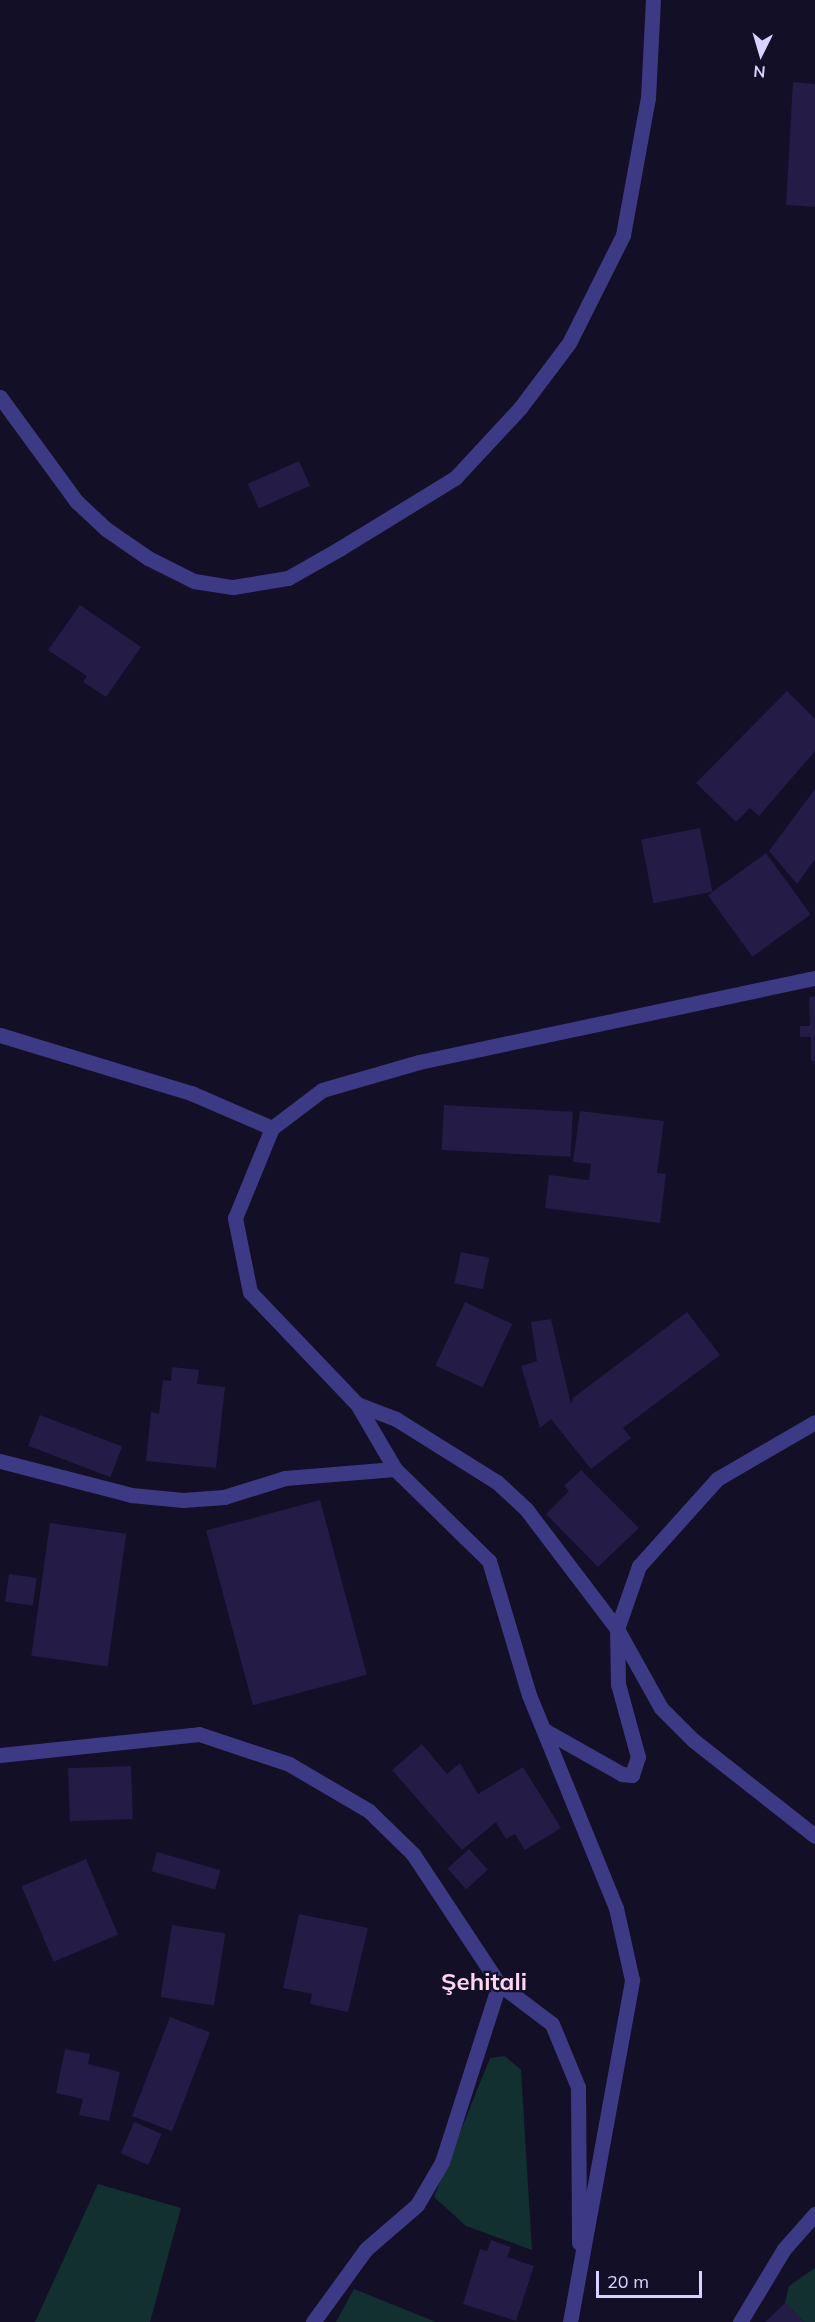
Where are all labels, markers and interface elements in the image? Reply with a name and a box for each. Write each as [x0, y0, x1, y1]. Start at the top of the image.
north arrow [731, 24, 791, 84]
text: N [753, 61, 766, 82]
district label: Şehitali [441, 1968, 527, 1996]
scale bar [599, 2259, 706, 2297]
text: 20 m [607, 2270, 649, 2293]

